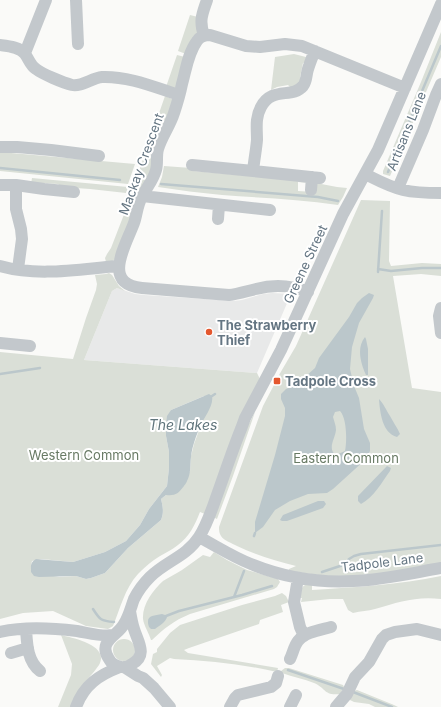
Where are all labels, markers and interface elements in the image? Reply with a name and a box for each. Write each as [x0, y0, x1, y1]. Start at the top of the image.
street label: Artisans Lane [383, 89, 429, 173]
street label: Mackay Crescent [115, 111, 167, 217]
street label: Greene Street [280, 222, 330, 306]
place label: The Strawberry Thief [217, 317, 316, 348]
marker: The Strawberry Thief [204, 327, 214, 337]
place label: Tadpole Cross [285, 373, 376, 389]
marker: Tadpole Cross [272, 376, 282, 386]
water label: The Lakes [149, 416, 217, 433]
park label: Western Common [29, 447, 139, 463]
park label: Eastern Common [293, 450, 399, 466]
street label: Tadpole Lane [340, 549, 424, 575]

